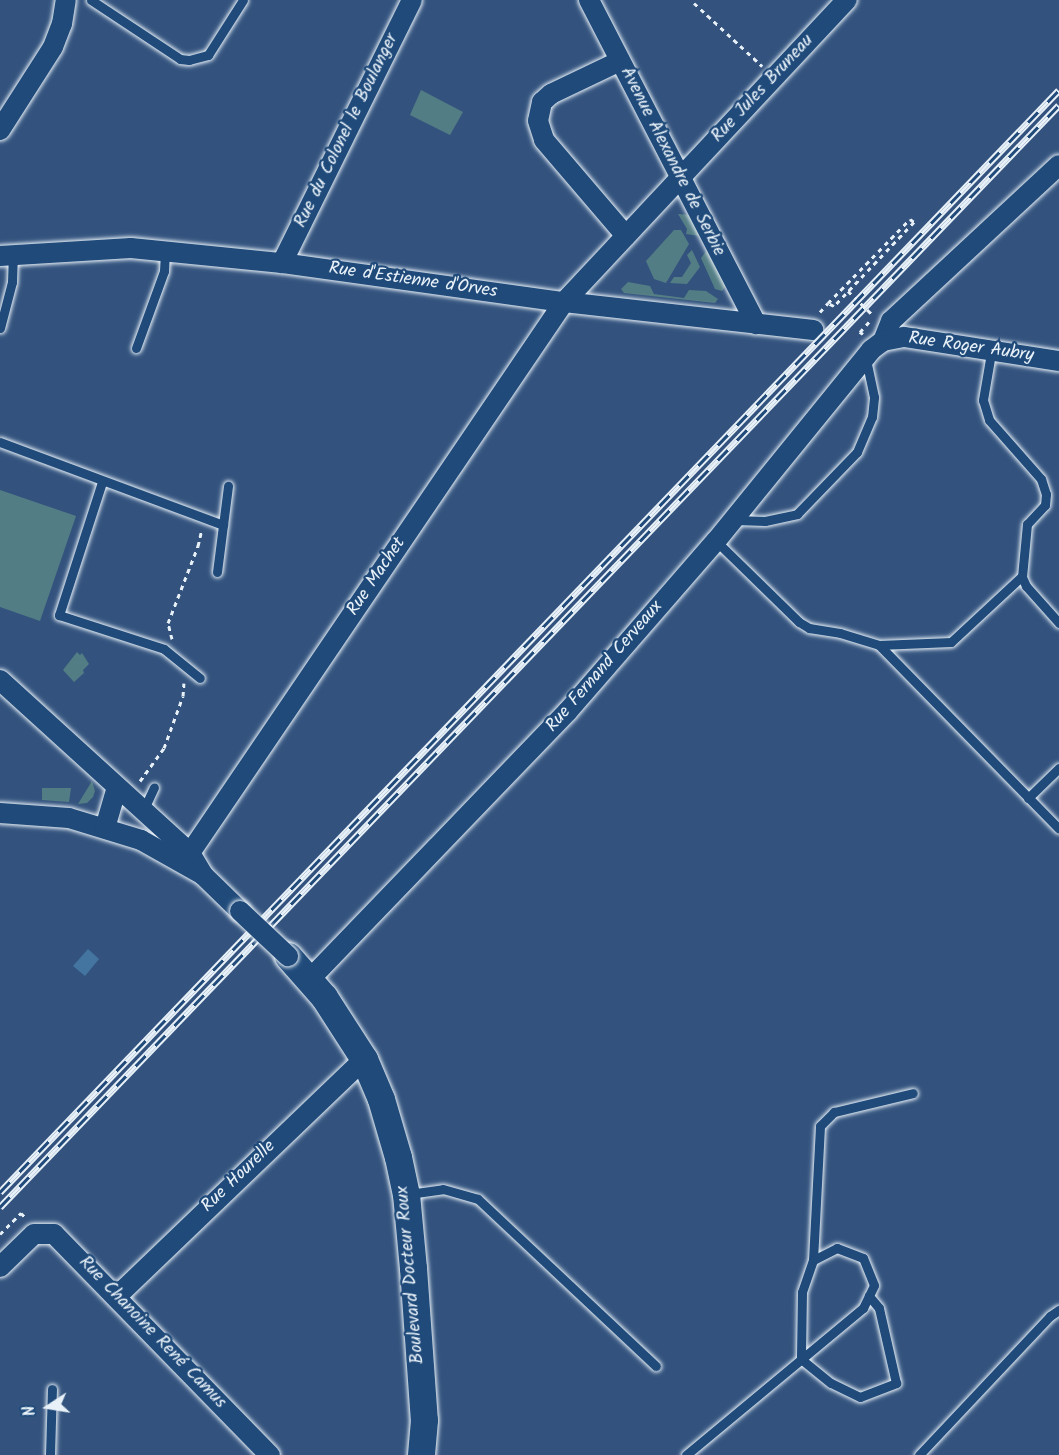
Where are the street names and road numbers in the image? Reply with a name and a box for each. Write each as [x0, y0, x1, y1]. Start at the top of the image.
street label: Rue du Colonel le Boulanger [291, 30, 403, 232]
street label: Rue Jules Bruneau [707, 30, 819, 148]
street label: Avenue Alexandre de Serbie [615, 64, 729, 260]
street label: Rue d'Estienne d'Orves [327, 258, 499, 304]
street label: Rue Roger Aubry [907, 329, 1035, 367]
street label: Rue Machet [343, 534, 411, 620]
street label: Rue Fernand Cerveaux [542, 597, 668, 737]
street label: Rue Hourelle [198, 1136, 280, 1218]
street label: Boulevard Docteur Roux [392, 1185, 430, 1365]
street label: Rue Chanoine René Camus [74, 1252, 230, 1414]

